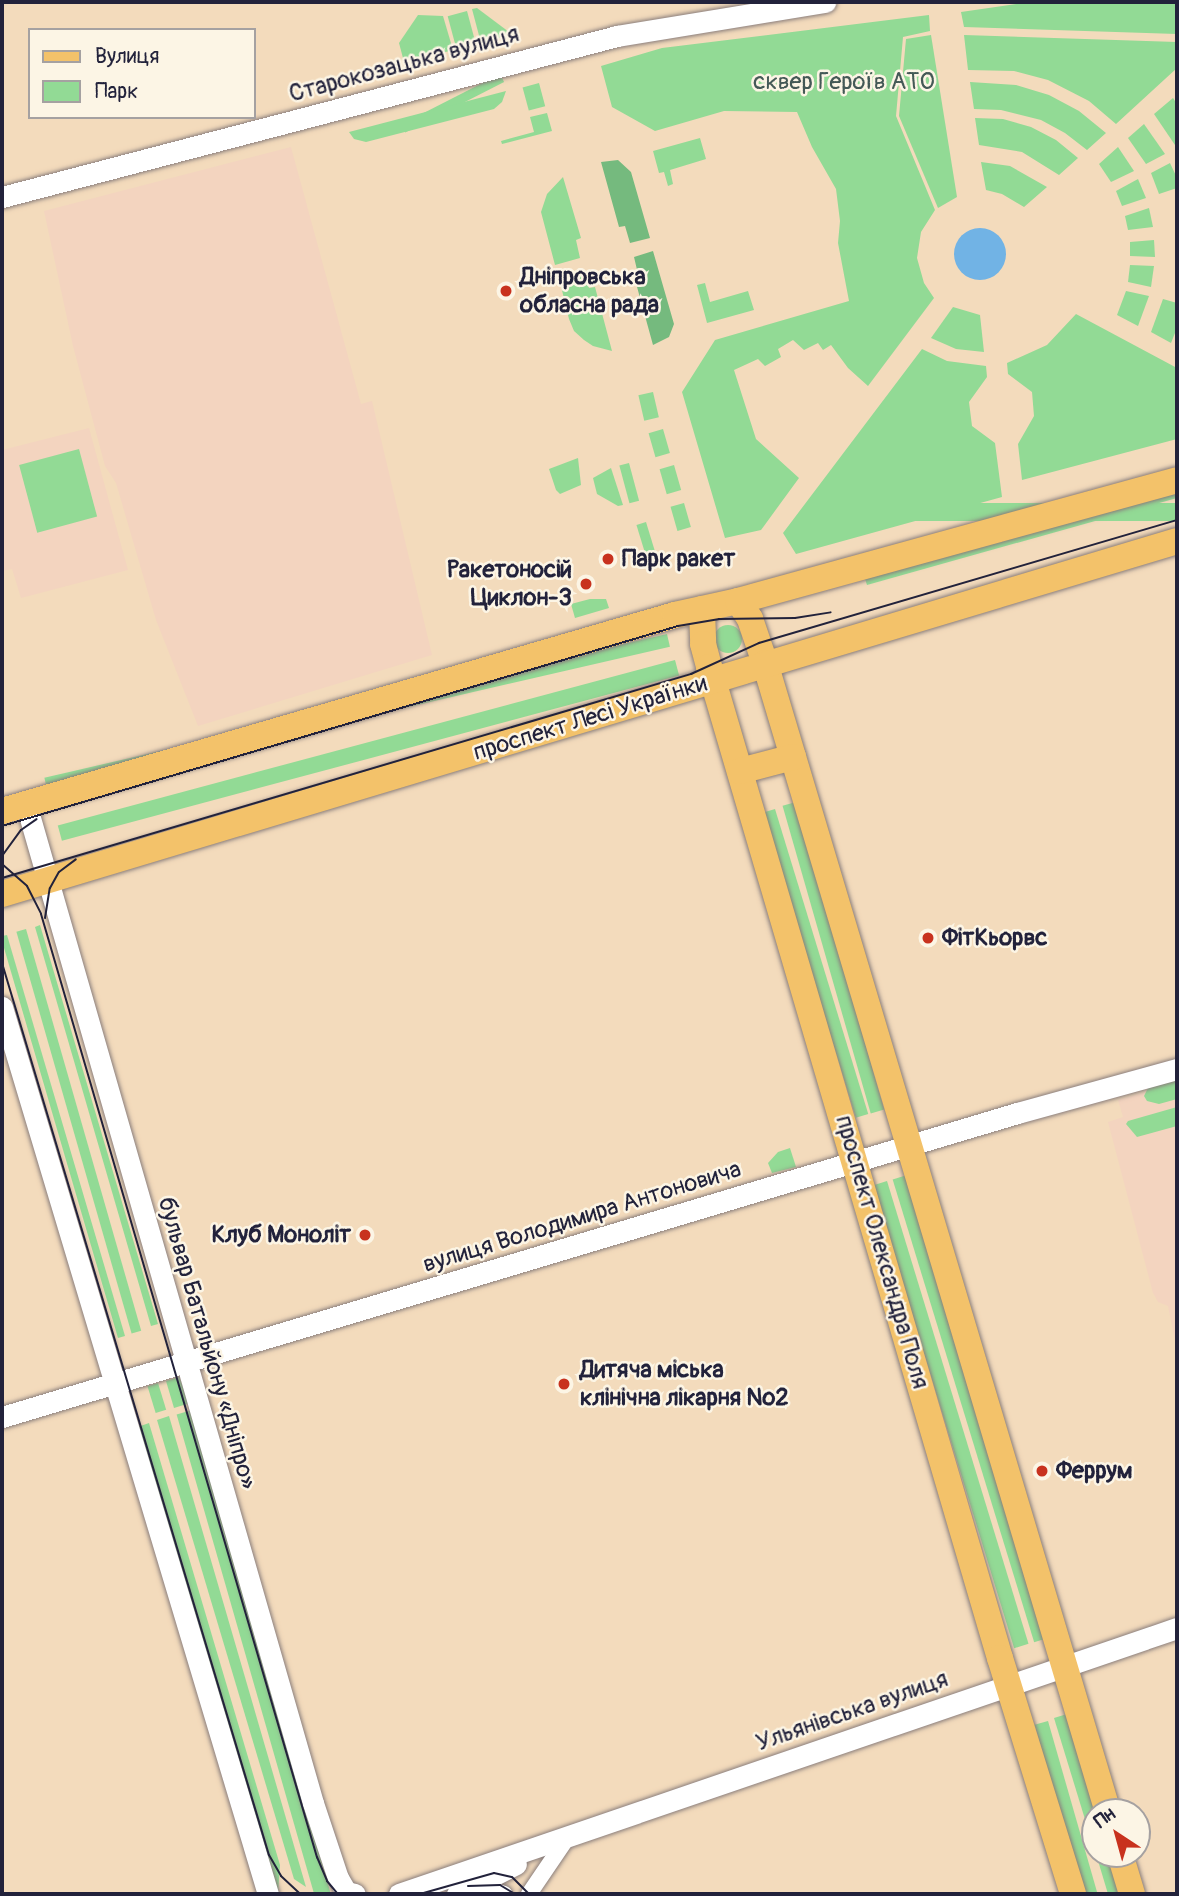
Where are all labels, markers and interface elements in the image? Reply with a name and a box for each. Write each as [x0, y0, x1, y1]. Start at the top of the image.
street label: Старокозацька вулиця [286, 19, 522, 109]
legend [28, 28, 256, 119]
text: Вулиця [95, 43, 159, 70]
park label: сквер Героїв АТО [753, 68, 935, 96]
text: Парк [95, 78, 138, 105]
place label: Дніпровська обласна рада [520, 263, 659, 319]
marker: Дніпровська обласна рада [498, 283, 514, 299]
place label: Парк ракет [622, 545, 735, 573]
marker: Парк ракет [600, 551, 616, 567]
place label: Ракетоносій Циклон-3 [447, 556, 572, 612]
marker: Ракетоносій Циклон-3 [578, 576, 594, 592]
street label: проспект Лесі Українки [470, 669, 710, 767]
place label: ФiтКьорвс [942, 924, 1047, 952]
marker: ФiтКьорвс [920, 930, 936, 946]
street label: проспект Олександра Поля [829, 1112, 935, 1392]
street label: вулиця Володимира Антоновича [419, 1155, 745, 1279]
street label: бульвар Батальйону «Дніпро» [151, 1194, 263, 1492]
place label: Клуб Моноліт [211, 1221, 351, 1249]
marker: Клуб Моноліт [357, 1227, 373, 1243]
place label: Дитяча міська клінічна лікарня №2 [580, 1356, 789, 1412]
marker: Дитяча міська клінічна лікарня №2 [554, 1374, 574, 1394]
place label: Феррум [1056, 1457, 1133, 1485]
marker: Феррум [1034, 1463, 1050, 1479]
street label: Ульянівська вулиця [752, 1665, 952, 1757]
north arrow [1081, 1798, 1151, 1868]
text: Пн [1089, 1802, 1120, 1833]

